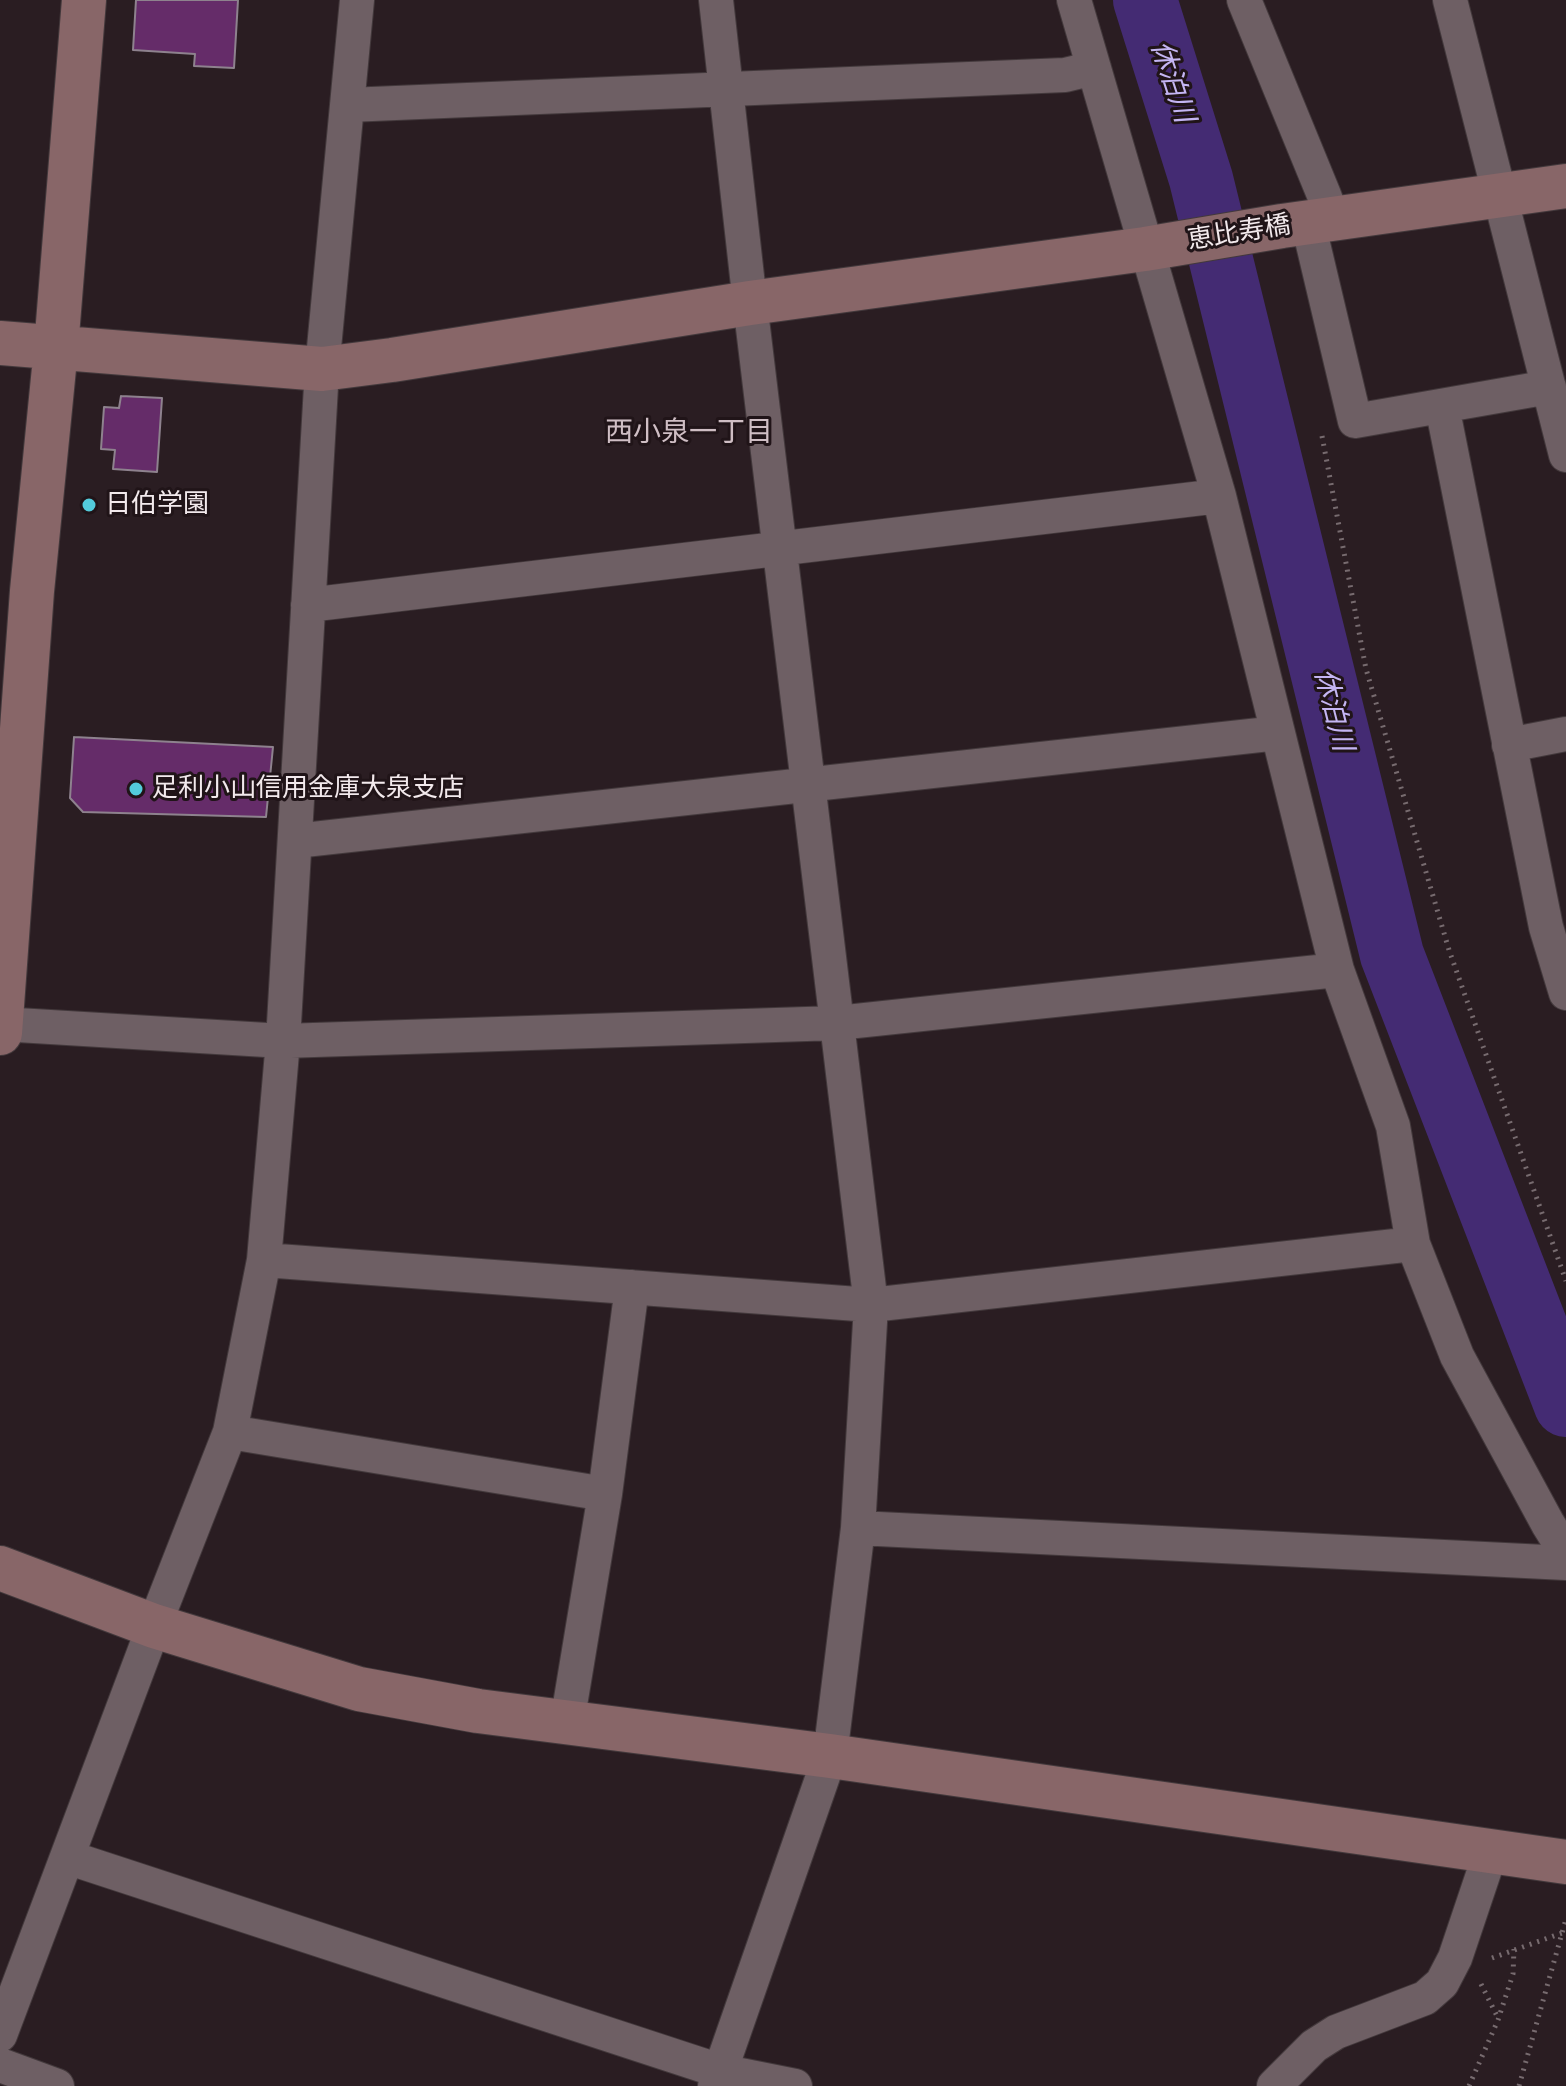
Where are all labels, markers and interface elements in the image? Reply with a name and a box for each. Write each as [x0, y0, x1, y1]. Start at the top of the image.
water label: 休泊川 [1142, 37, 1200, 127]
street label: 恵比寿橋 [1185, 210, 1293, 258]
district label: 西小泉一丁目 [605, 417, 773, 451]
place label: 日伯学園 [105, 489, 209, 521]
marker: 日伯学園 [80, 496, 98, 514]
water label: 休泊川 [1306, 665, 1358, 755]
place label: 足利小山信用金庫大泉支店 [152, 773, 464, 805]
marker: 足利小山信用金庫大泉支店 [127, 780, 145, 798]

